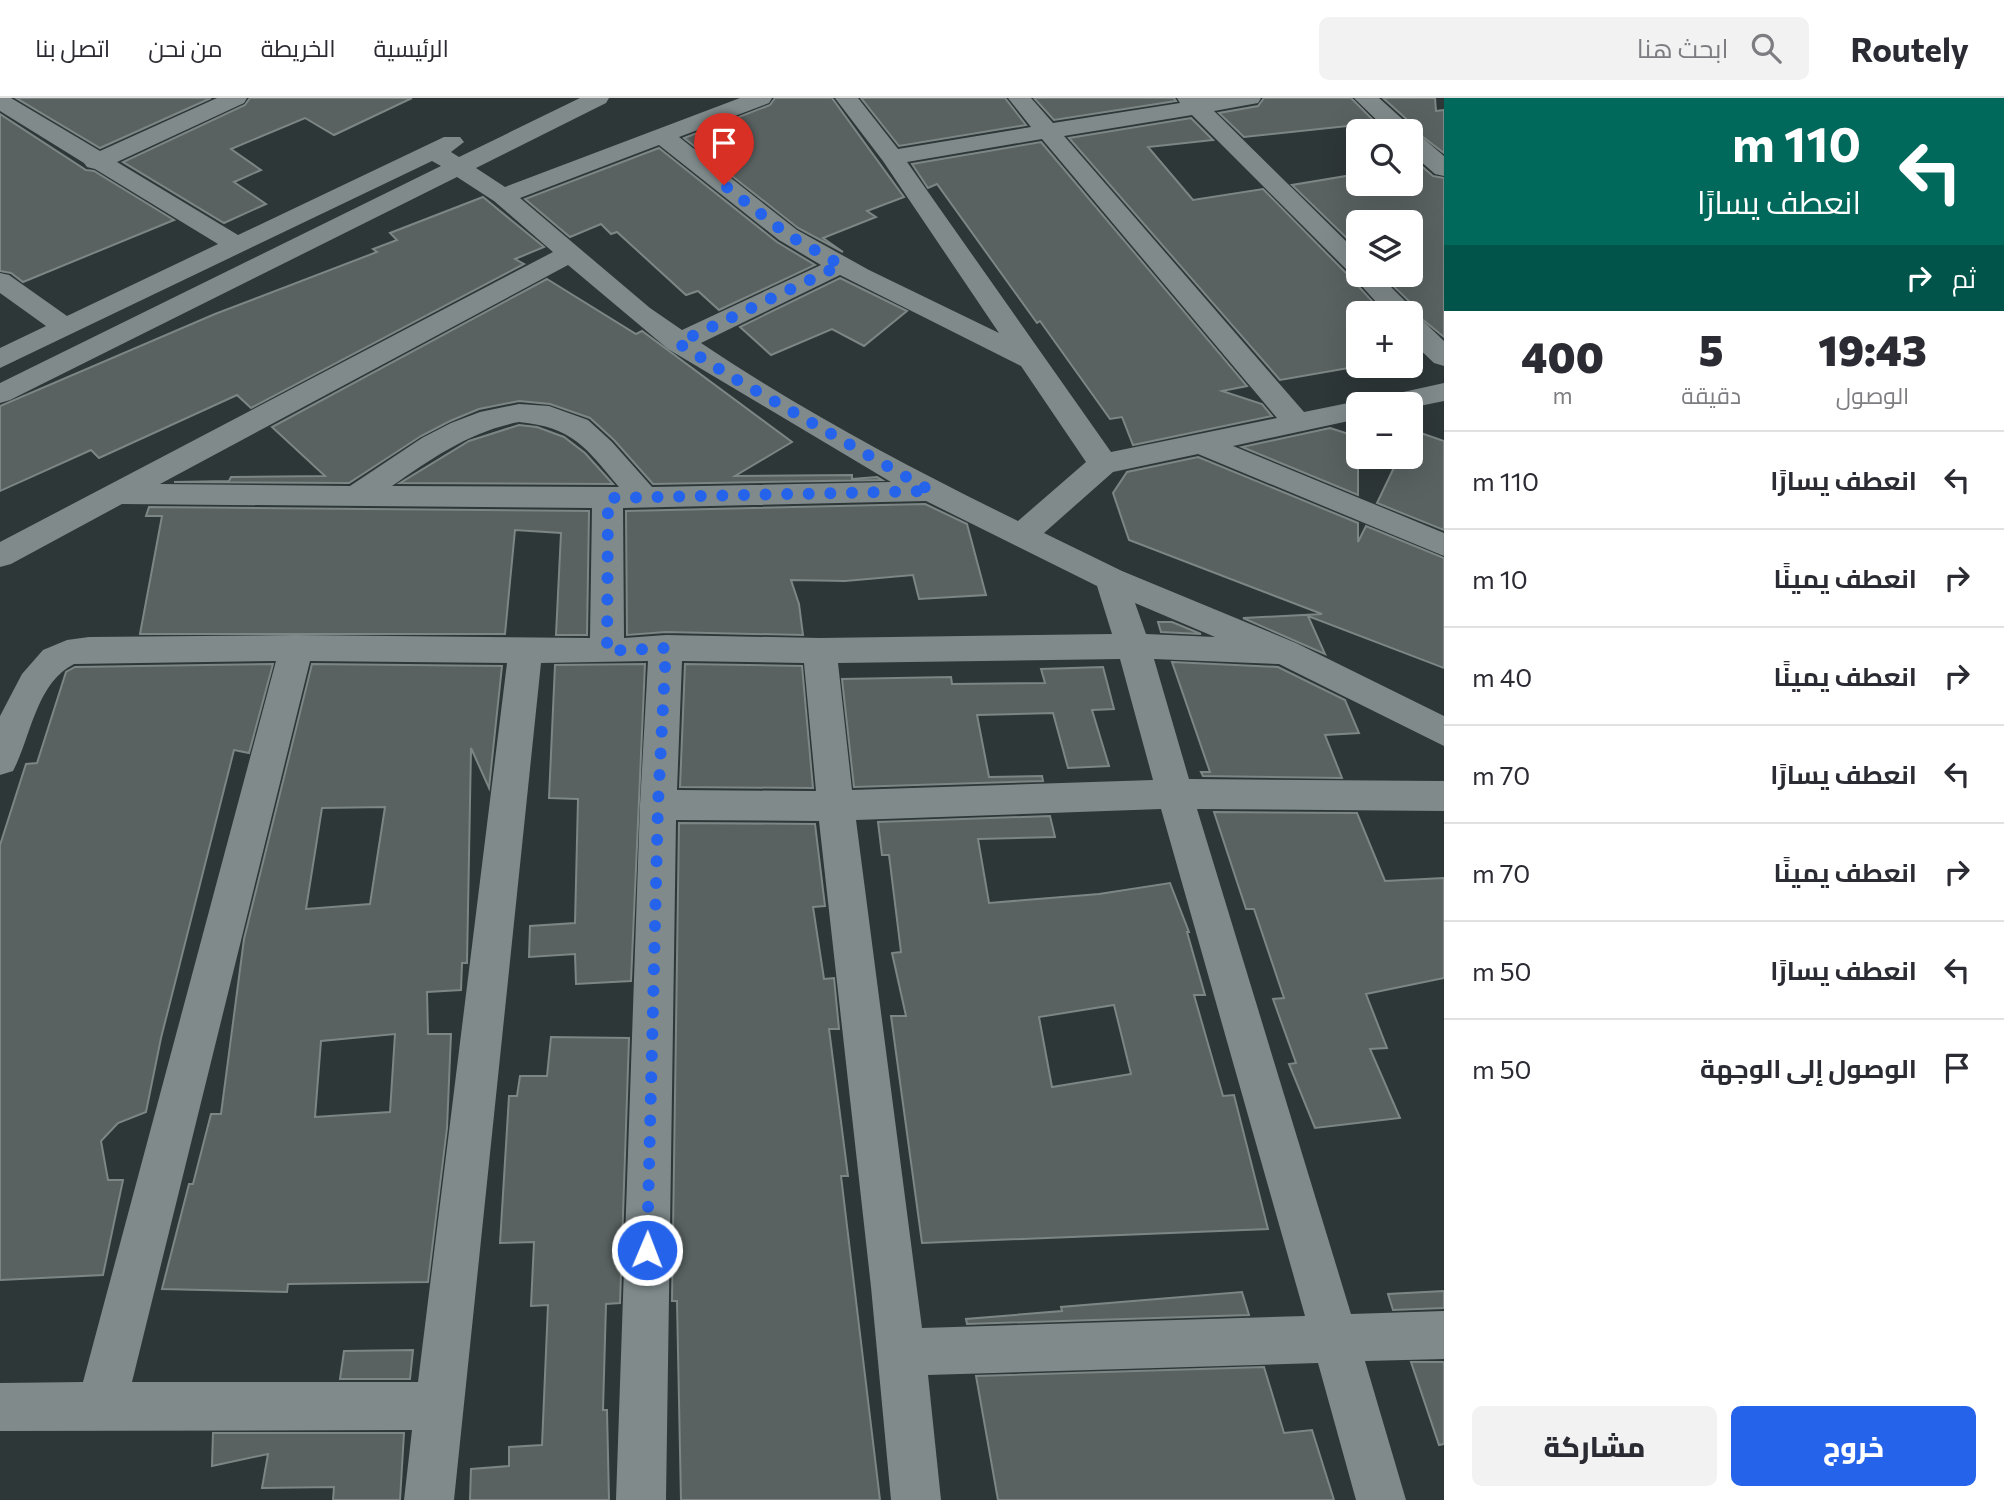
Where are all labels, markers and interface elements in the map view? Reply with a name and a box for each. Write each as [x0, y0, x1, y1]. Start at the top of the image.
search box [1319, 17, 1809, 80]
text: Routely [1851, 28, 1969, 69]
icon: search [1747, 29, 1785, 67]
text: ابحث هنا [1637, 32, 1729, 63]
text: اتصل بنا [35, 33, 110, 62]
text: من نحن [148, 33, 223, 62]
text: الخريطة [261, 33, 336, 62]
text: الرئيسية [374, 33, 449, 62]
text: 110 m [1732, 112, 1861, 172]
pin [694, 113, 754, 185]
map controls [1346, 119, 1423, 469]
button: search [1346, 119, 1423, 196]
icon: arrive [705, 124, 743, 162]
icon: left [1885, 126, 1976, 217]
text: انعطف يسارًا [1697, 181, 1861, 221]
button: layers [1346, 210, 1423, 287]
icon: right [1900, 259, 1938, 297]
text: ثم [1952, 262, 1976, 293]
button: + [1346, 301, 1423, 378]
text: 5 [1699, 323, 1723, 375]
text: 19:43 [1818, 323, 1927, 375]
text: 400 [1521, 330, 1604, 382]
text: m [1553, 381, 1573, 409]
text: دقيقة [1681, 381, 1741, 409]
text: الوصول [1836, 381, 1909, 409]
button: − [1346, 392, 1423, 469]
icon: left [1938, 461, 1976, 499]
text: انعطف يسارًا [1770, 464, 1917, 495]
text: 110 m [1472, 465, 1539, 496]
icon: right [1938, 559, 1976, 597]
text: انعطف يمينًا [1773, 562, 1917, 593]
text: 10 m [1472, 563, 1528, 594]
icon: right [1938, 657, 1976, 695]
text: انعطف يمينًا [1773, 660, 1917, 691]
text: 40 m [1472, 661, 1532, 692]
icon: left [1938, 755, 1976, 793]
text: انعطف يسارًا [1770, 758, 1917, 789]
text: 70 m [1472, 759, 1530, 790]
icon: right [1938, 853, 1976, 891]
text: انعطف يمينًا [1773, 856, 1917, 887]
text: 70 m [1472, 857, 1530, 888]
icon: left [1938, 951, 1976, 989]
text: انعطف يسارًا [1770, 954, 1917, 985]
text: 50 m [1472, 955, 1532, 986]
icon: arrive [1938, 1049, 1976, 1087]
text: الوصول إلى الوجهة [1700, 1052, 1917, 1083]
text: 50 m [1472, 1053, 1532, 1084]
position arrow [610, 1213, 684, 1287]
button: مشاركة [1472, 1406, 1717, 1486]
button: خروج [1731, 1406, 1976, 1486]

